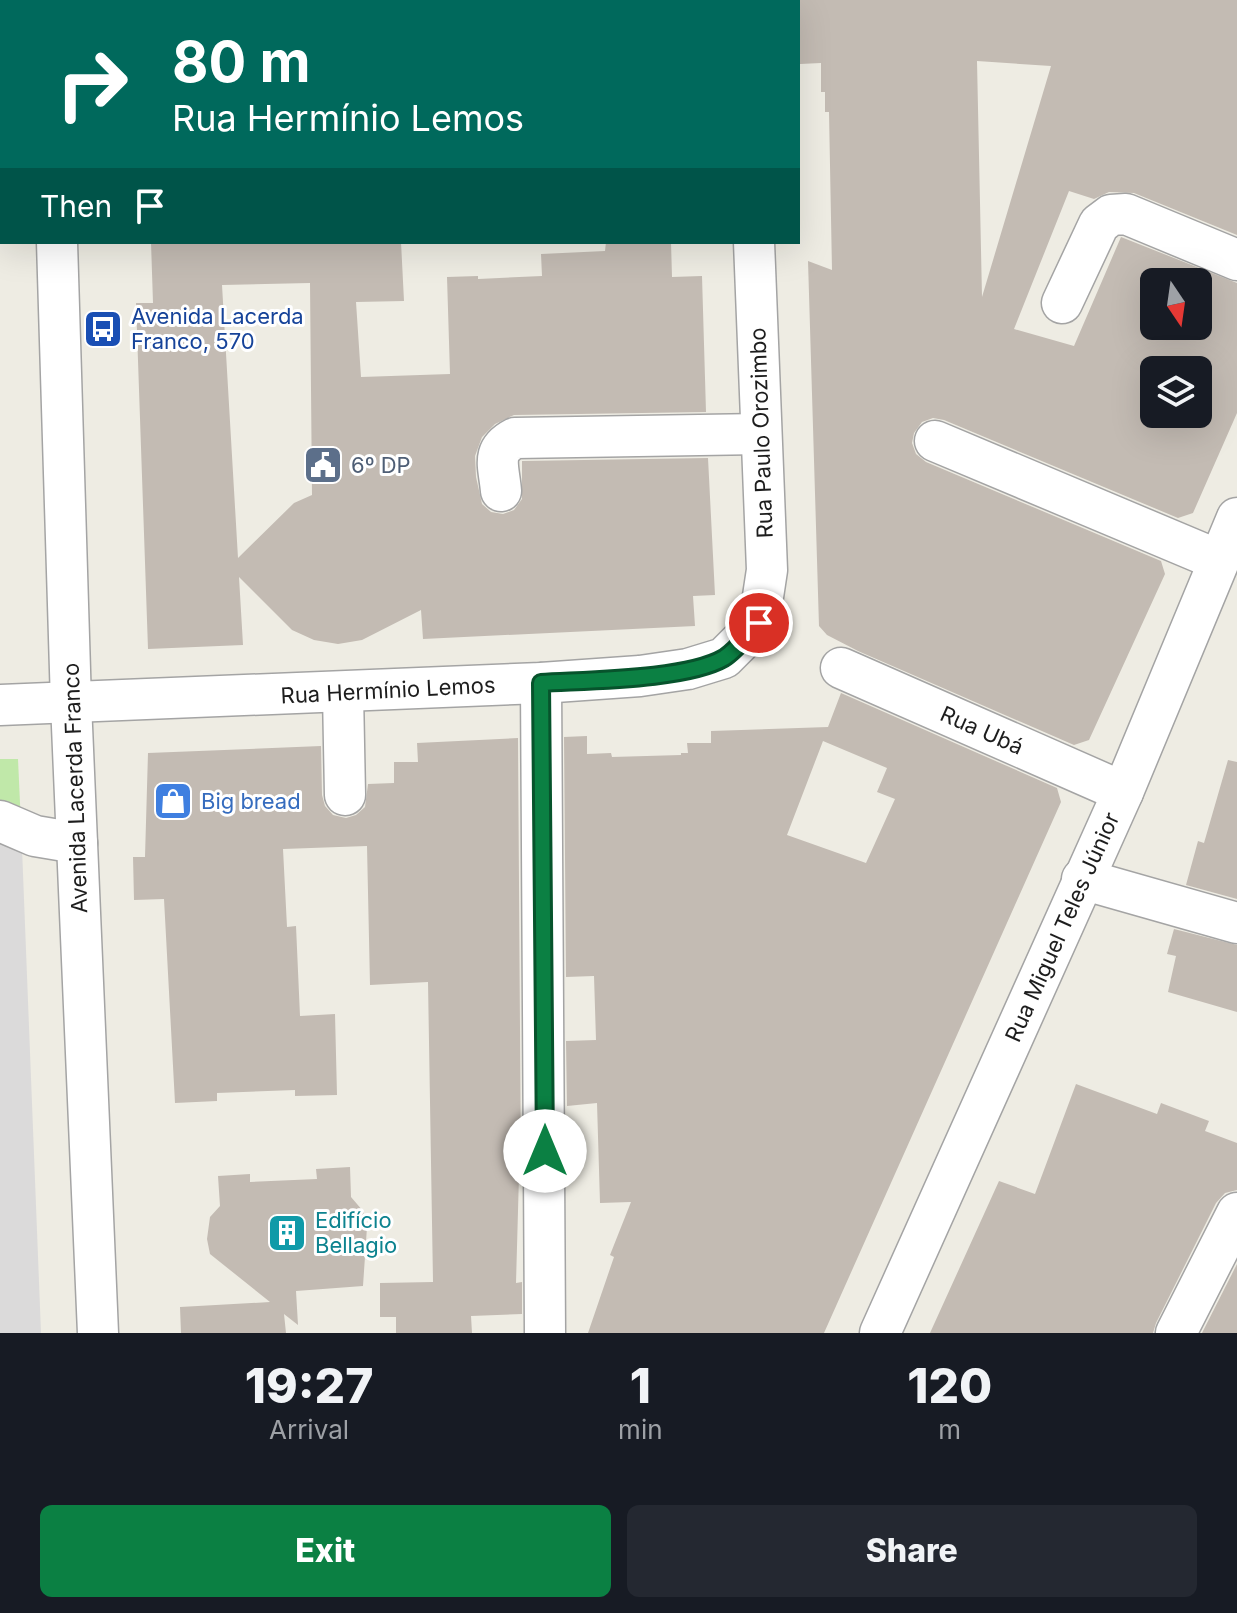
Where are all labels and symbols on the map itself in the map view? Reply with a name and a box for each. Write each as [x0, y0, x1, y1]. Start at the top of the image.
north arrow [1140, 268, 1212, 340]
place label: Avenida Lacerda Franco, 570 [131, 303, 304, 354]
bus stop icon: Avenida Lacerda Franco, 570 [82, 308, 124, 350]
street label: Rua Paulo Orozimbo [744, 327, 778, 539]
public building icon: 6º DP [302, 444, 344, 486]
place label: 6º DP [351, 452, 411, 478]
pin [725, 589, 793, 657]
street label: Avenida Lacerda Franco [58, 662, 92, 914]
street label: Rua Hermínio Lemos [280, 671, 496, 709]
street label: Rua Ubá [936, 700, 1028, 760]
shop icon: Big bread [152, 780, 194, 822]
place label: Big bread [201, 788, 301, 814]
street label: Rua Miguel Teles Júnior [1000, 808, 1124, 1046]
position arrow [503, 1109, 587, 1193]
place label: Edifício Bellagio [315, 1207, 397, 1258]
building icon: Edifício Bellagio [266, 1212, 308, 1254]

